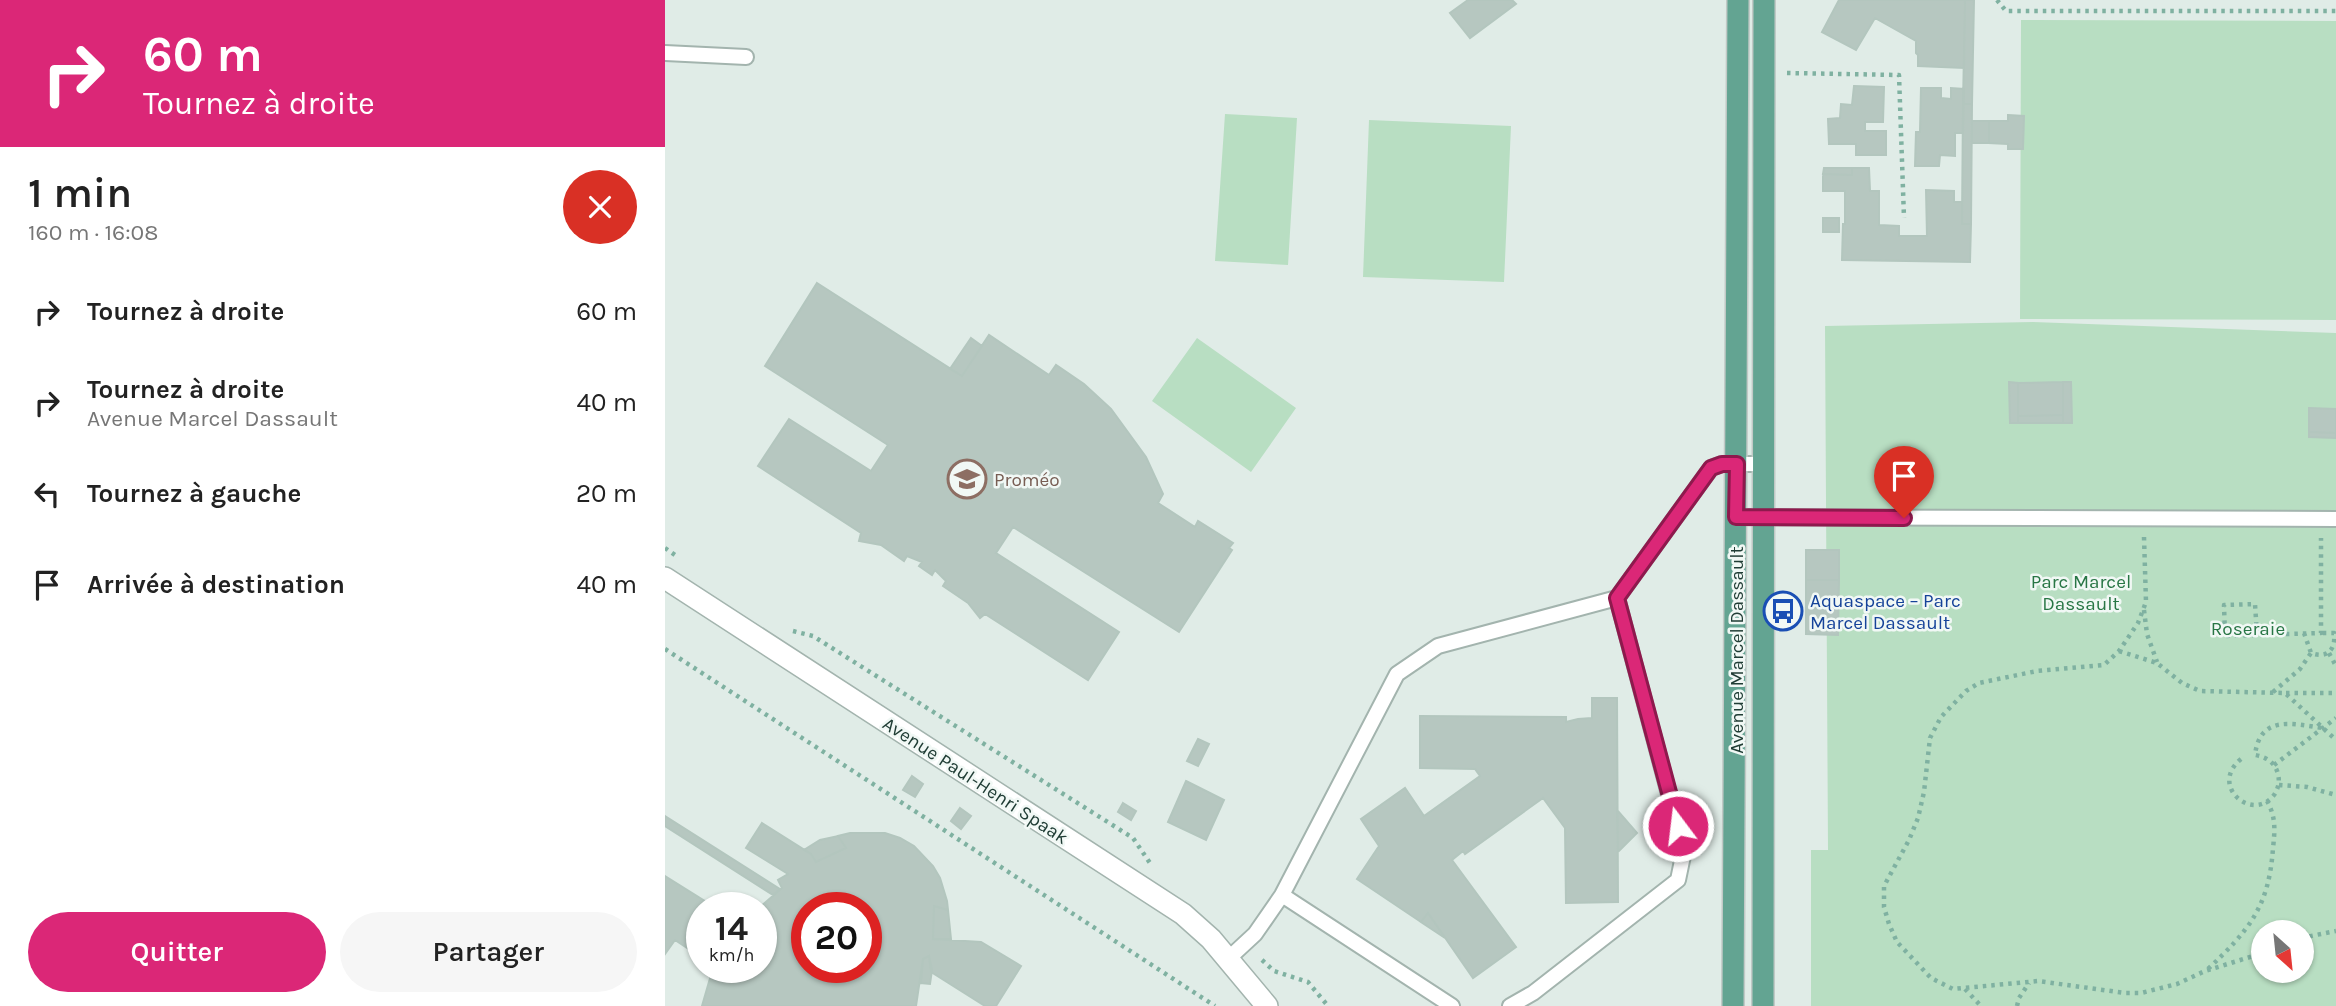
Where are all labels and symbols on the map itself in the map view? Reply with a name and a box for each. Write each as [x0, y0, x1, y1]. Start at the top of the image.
pin [1874, 446, 1934, 518]
school or university icon: Proméo [946, 458, 988, 500]
place label: Proméo [994, 469, 1060, 491]
street label: Avenue Marcel Dassault [1726, 546, 1748, 754]
park label: Parc Marcel Dassault [2031, 571, 2131, 615]
bus stop icon: Aquaspace – Parc Marcel Dassault [1762, 590, 1804, 632]
place label: Aquaspace – Parc Marcel Dassault [1810, 590, 1961, 634]
park label: Roseraie [2211, 618, 2285, 640]
street label: Avenue Paul-Henri Spaak [879, 713, 1073, 849]
position arrow [1641, 789, 1715, 863]
speed limit sign: 20 [791, 892, 882, 983]
north arrow [2251, 920, 2313, 984]

